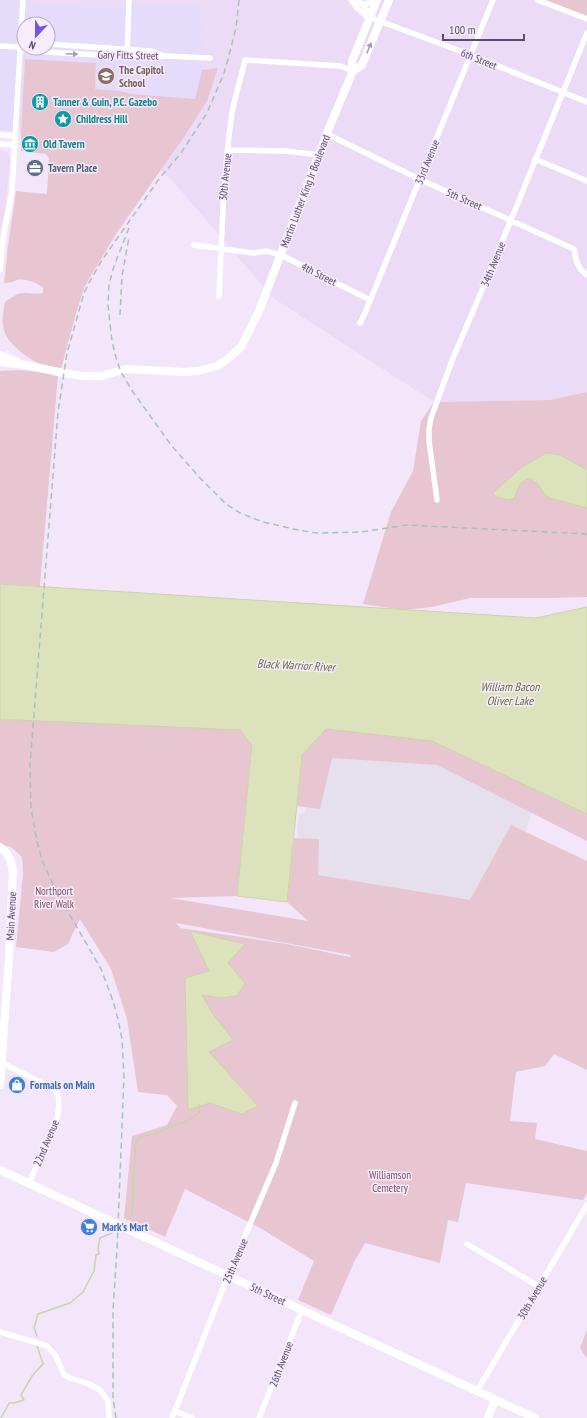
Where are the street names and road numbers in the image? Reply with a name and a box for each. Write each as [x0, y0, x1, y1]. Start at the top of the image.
street label: 6th Street [459, 45, 499, 73]
street label: Gary Fitts Street [97, 47, 159, 63]
street label: Martin Luther King Jr Boulevard [277, 132, 333, 250]
street label: 33rd Avenue [412, 137, 443, 187]
street label: 30th Avenue [216, 152, 234, 201]
street label: 5th Street [444, 185, 484, 213]
street label: 34th Avenue [478, 239, 509, 289]
street label: 4th Street [299, 259, 339, 289]
street label: Main Avenue [3, 891, 19, 941]
street label: 22nd Avenue [30, 1117, 62, 1168]
street label: 25th Avenue [219, 1236, 251, 1286]
street label: 30th Avenue [514, 1273, 550, 1322]
street label: 5th Street [248, 1280, 288, 1308]
street label: 26th Avenue [266, 1339, 296, 1389]

